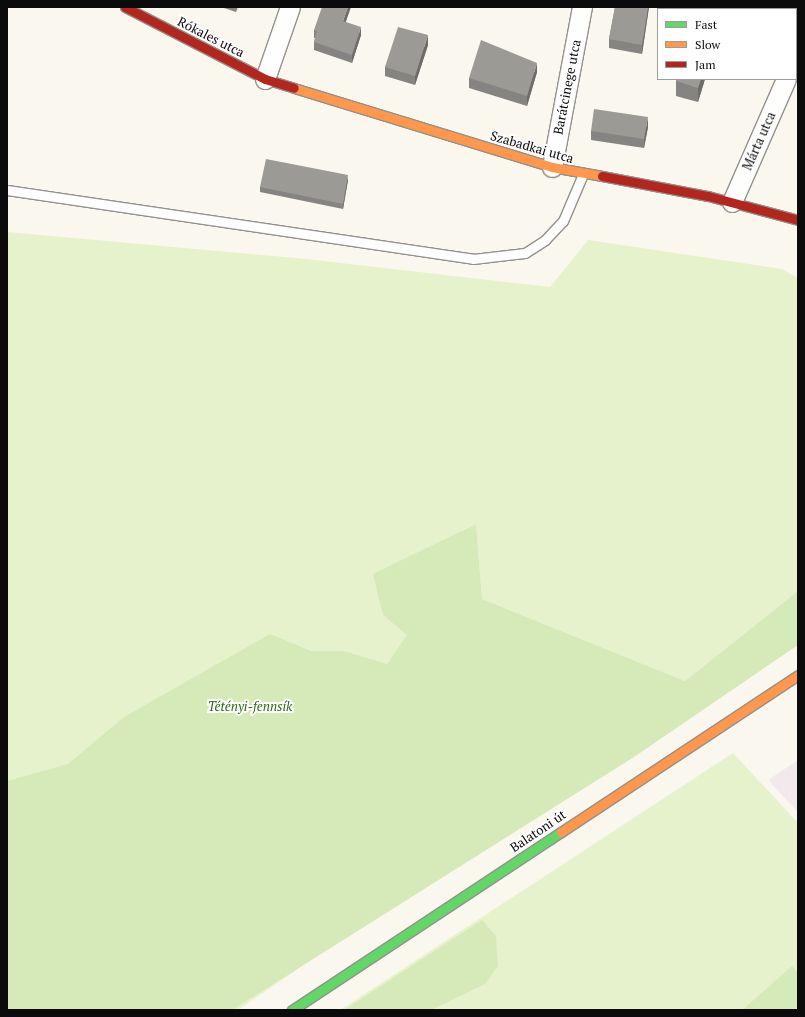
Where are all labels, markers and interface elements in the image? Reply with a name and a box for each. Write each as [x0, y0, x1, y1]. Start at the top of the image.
legend [657, 8, 797, 80]
street label: Rókales utca [175, 14, 247, 60]
text: Fast [695, 17, 717, 32]
text: Slow [695, 37, 720, 52]
street label: Barátcinege utca [550, 38, 584, 136]
text: Jam [695, 57, 716, 72]
street label: Márta utca [739, 109, 779, 173]
street label: Szabadkai utca [489, 128, 575, 166]
park label: Tétényi-fennsík [208, 698, 292, 714]
street label: Balatoni út [507, 807, 569, 855]

